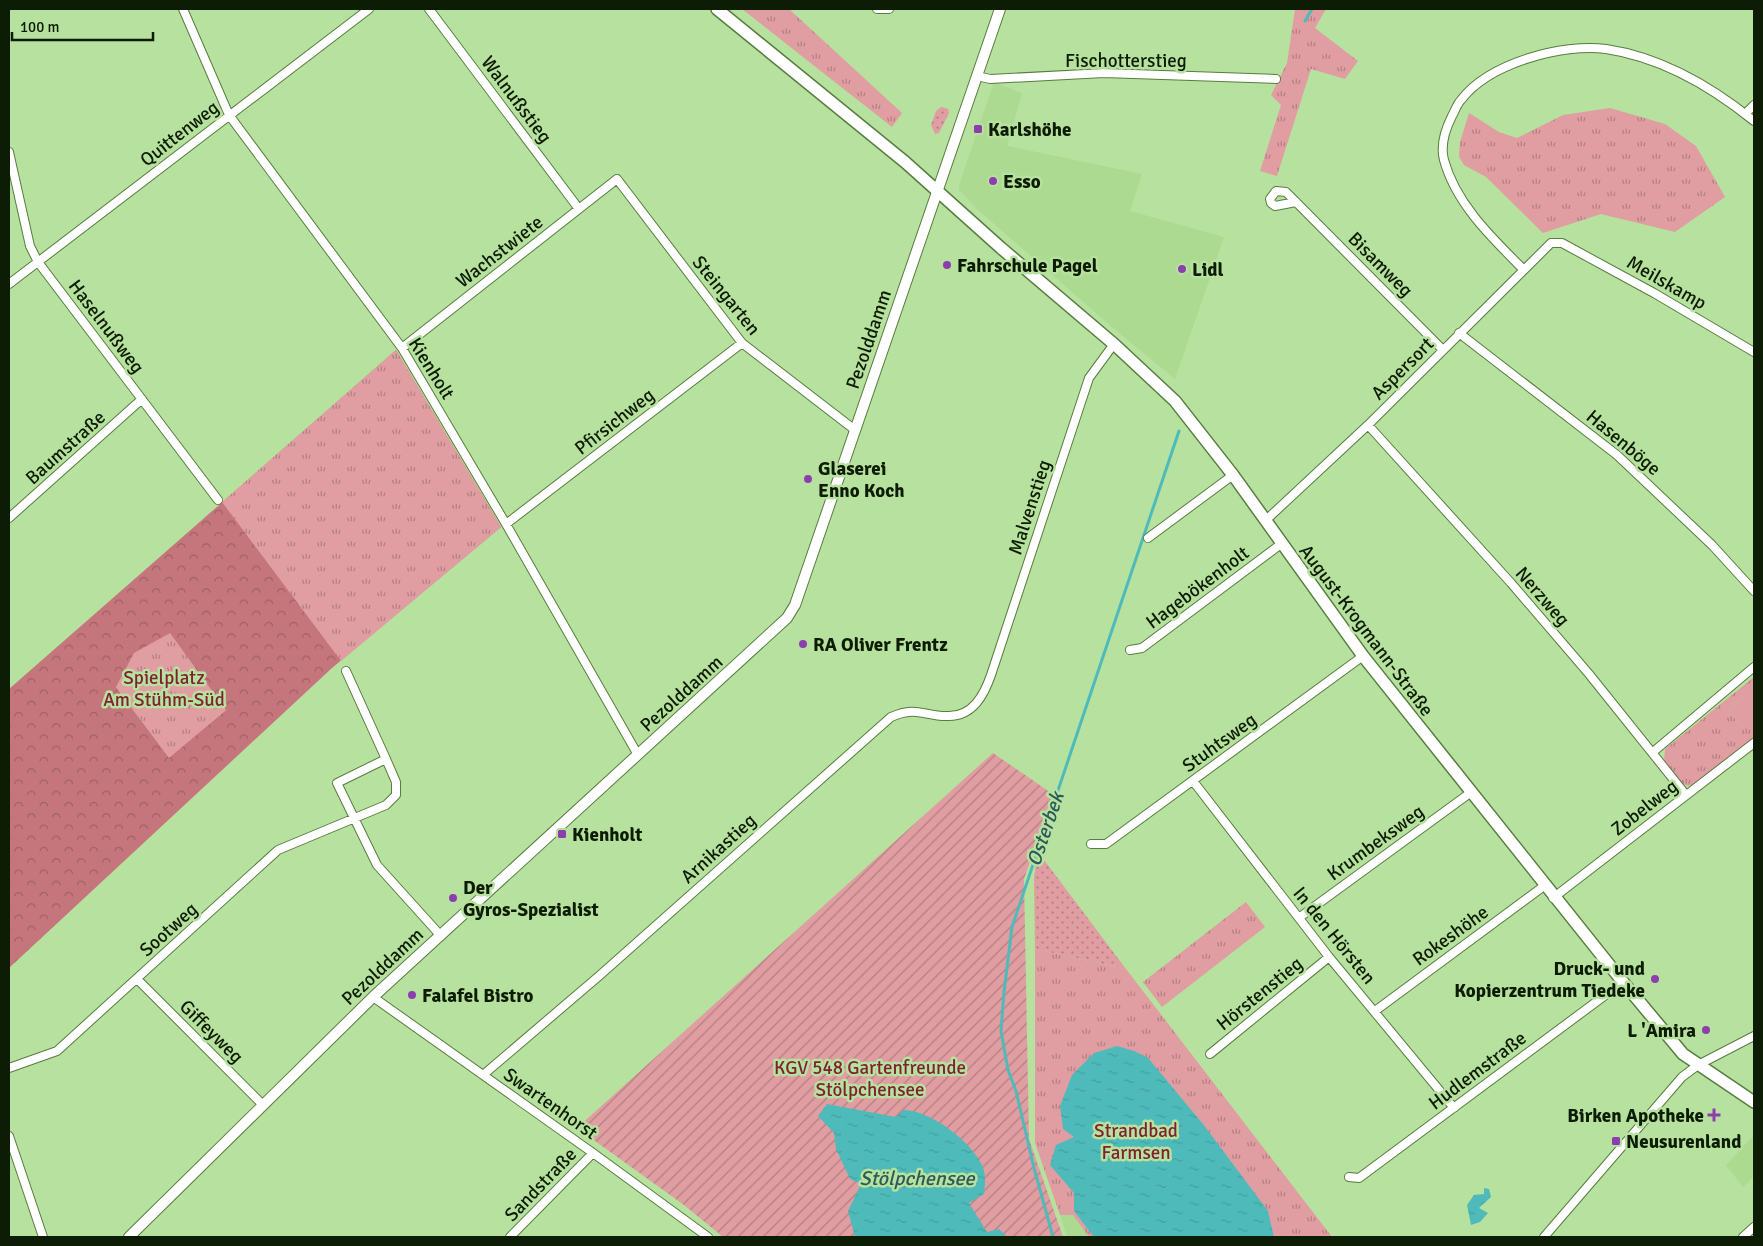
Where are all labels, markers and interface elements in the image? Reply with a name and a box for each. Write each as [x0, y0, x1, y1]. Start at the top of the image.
scale bar [12, 10, 154, 42]
text: 100 m [20, 18, 60, 36]
street label: Fischotterstieg [1065, 49, 1187, 73]
street label: Walnußstieg [476, 51, 557, 148]
street label: Quittenweg [135, 96, 224, 172]
place label: Karlshöhe [988, 118, 1071, 142]
marker: Karlshöhe [972, 123, 984, 135]
place label: Esso [1003, 170, 1041, 194]
marker: Esso [987, 175, 999, 187]
street label: Wachstwiete [451, 210, 548, 293]
street label: Bisamweg [1343, 227, 1418, 302]
street label: Meilskamp [1622, 250, 1711, 315]
street label: Steingarten [687, 251, 766, 340]
place label: Fahrschule Pagel [957, 254, 1098, 278]
place label: Lidl [1192, 258, 1224, 282]
marker: Fahrschule Pagel [941, 259, 953, 271]
marker: Lidl [1176, 263, 1188, 275]
street label: Haselnußweg [63, 275, 149, 378]
street label: Pezolddamm [841, 287, 897, 392]
street label: Aspersort [1366, 332, 1439, 405]
street label: Kienholt [403, 333, 460, 404]
street label: Pfirsichweg [570, 383, 659, 460]
street label: Hasenböge [1581, 405, 1666, 481]
street label: Baumstraße [21, 406, 111, 490]
place label: Glaserei Enno Koch [818, 457, 905, 503]
street label: Malvenstieg [1003, 457, 1057, 558]
marker: Glaserei Enno Koch [802, 473, 814, 485]
street label: August-Krogmann-Straße [1294, 540, 1439, 721]
street label: Hagebökenholt [1141, 541, 1254, 634]
street label: Nerzweg [1510, 562, 1575, 631]
place label: RA Oliver Frentz [813, 633, 948, 657]
marker: RA Oliver Frentz [797, 638, 809, 650]
street label: Pezolddamm [635, 650, 728, 737]
park label: Spielplatz Am Stühm-Süd [103, 666, 225, 712]
street label: Stuhtsweg [1178, 708, 1261, 778]
street label: Zobelweg [1606, 774, 1683, 841]
water label: Osterbek [1021, 787, 1070, 869]
street label: Krumbeksweg [1322, 800, 1429, 886]
street label: Arnikastieg [676, 809, 761, 889]
place label: Kienholt [572, 823, 642, 847]
marker: Kienholt [556, 828, 568, 840]
place label: Der Gyros-Spezialist [463, 876, 599, 922]
street label: In den Hörsten [1288, 882, 1381, 989]
marker: Der Gyros-Spezialist [447, 892, 459, 904]
street label: Sootweg [135, 897, 203, 962]
street label: Rokeshöhe [1408, 900, 1493, 971]
street label: Pezolddamm [337, 923, 429, 1011]
street label: Hörstenstieg [1212, 952, 1308, 1036]
place label: Druck- und Kopierzentrum Tiedeke [1454, 957, 1645, 1003]
marker: Druck- und Kopierzentrum Tiedeke [1649, 973, 1661, 985]
place label: Falafel Bistro [422, 984, 533, 1008]
marker: Falafel Bistro [406, 989, 418, 1001]
street label: Giffeyweg [174, 995, 248, 1069]
place label: L 'Amira [1627, 1019, 1696, 1043]
marker: L 'Amira [1700, 1024, 1712, 1036]
street label: Hudlemstraße [1424, 1026, 1531, 1115]
park label: KGV 548 Gartenfreunde Stölpchensee [774, 1056, 966, 1102]
street label: Swartenhorst [499, 1063, 602, 1145]
place label: Birken Apotheke [1567, 1104, 1704, 1128]
marker: Birken Apotheke [1708, 1109, 1720, 1121]
park label: Strandbad Farmsen [1094, 1119, 1178, 1165]
place label: Neusurenland [1626, 1130, 1741, 1154]
marker: Neusurenland [1610, 1135, 1622, 1147]
street label: Sandstraße [500, 1143, 582, 1227]
water label: Stölpchensee [860, 1166, 975, 1191]

